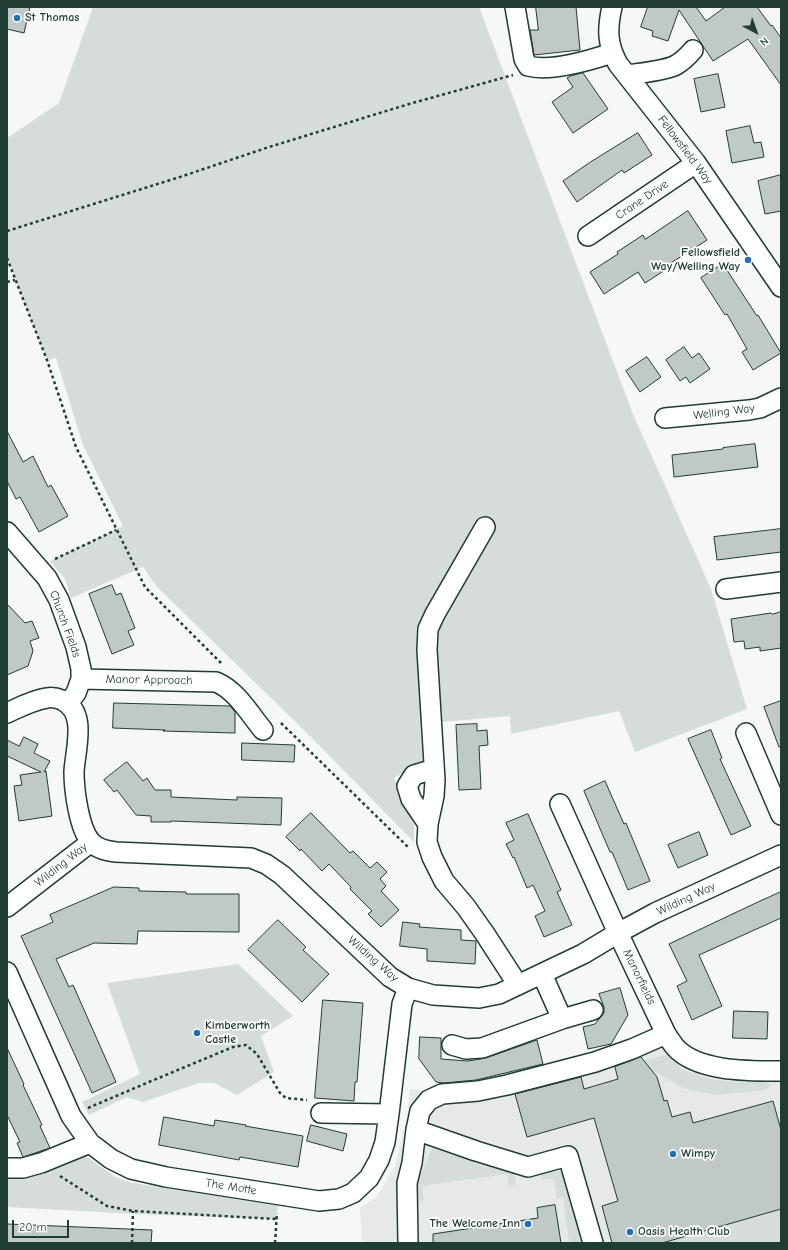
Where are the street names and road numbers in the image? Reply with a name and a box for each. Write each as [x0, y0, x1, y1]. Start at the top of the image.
street label: Fellowsfield Way [655, 113, 715, 187]
street label: Crane Drive [613, 177, 671, 223]
street label: Welling Way [692, 401, 756, 423]
street label: Church Fields [46, 589, 84, 659]
street label: Manor Approach [105, 672, 193, 688]
street label: Wilding Way [32, 840, 90, 890]
street label: Wilding Way [654, 879, 718, 919]
street label: Wilding Way [345, 933, 401, 985]
street label: Manorfields [619, 947, 659, 1007]
street label: The Motte [204, 1176, 258, 1198]

